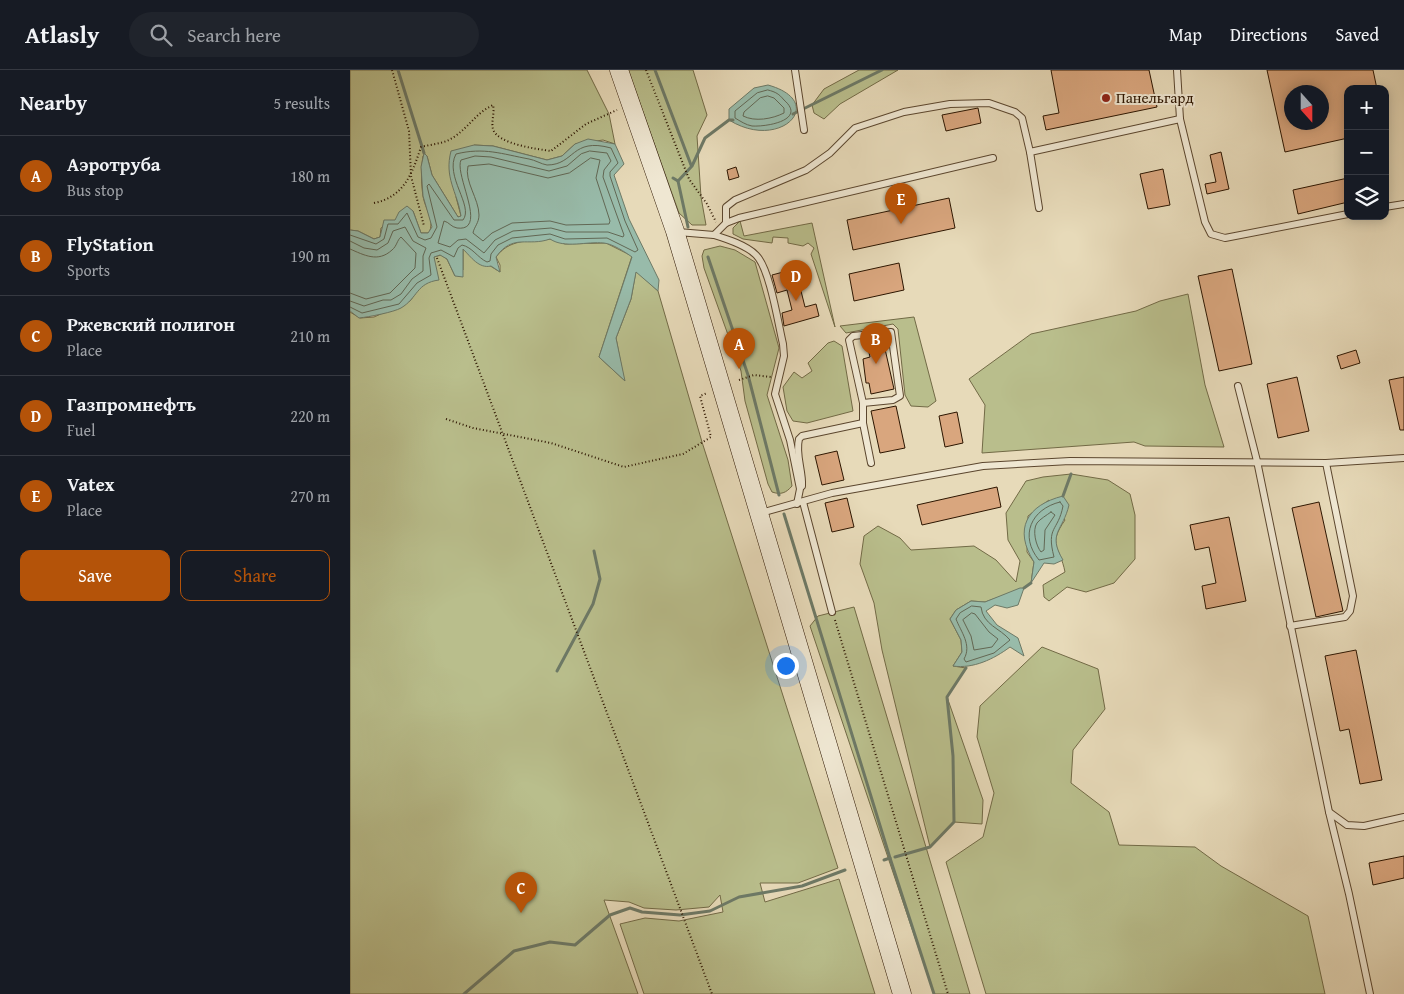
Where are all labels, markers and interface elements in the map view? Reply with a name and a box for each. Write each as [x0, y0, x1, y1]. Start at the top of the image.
search box [129, 12, 479, 57]
text: Atlasly [25, 17, 99, 52]
icon: search [147, 21, 175, 49]
text: Search here [187, 21, 281, 49]
text: Map [1169, 21, 1202, 48]
text: Directions [1230, 21, 1307, 48]
text: Saved [1335, 21, 1379, 48]
north arrow [1284, 85, 1329, 130]
map controls [1344, 85, 1389, 220]
button: + [1344, 85, 1389, 130]
text: Nearby [20, 87, 87, 118]
place label: Панельгард [1116, 87, 1194, 108]
text: 5 results [273, 91, 330, 115]
marker: Панельгард [1100, 92, 1112, 104]
button: − [1344, 130, 1389, 175]
text: Аэротруба [67, 150, 161, 178]
text: A [31, 164, 41, 188]
text: 180 m [290, 164, 330, 188]
button: layers [1344, 175, 1389, 220]
text: Bus stop [67, 178, 123, 202]
pin: E [885, 183, 917, 224]
text: FlyStation [67, 230, 154, 258]
text: B [31, 244, 41, 268]
text: 190 m [290, 244, 330, 268]
text: Sports [67, 258, 110, 282]
pin: D [780, 260, 812, 301]
text: Ржевский полигон [67, 310, 235, 338]
pin: B [860, 323, 892, 364]
text: C [31, 324, 41, 348]
text: 210 m [290, 324, 330, 348]
pin: A [723, 328, 755, 369]
text: Place [67, 338, 102, 362]
text: Газпромнефть [67, 390, 196, 418]
text: D [31, 404, 41, 428]
text: 220 m [290, 404, 330, 428]
text: Fuel [67, 418, 95, 442]
text: Vatex [67, 470, 115, 498]
text: E [32, 484, 40, 508]
text: 270 m [290, 484, 330, 508]
text: Place [67, 498, 102, 522]
button: Save [20, 550, 170, 601]
button: Share [180, 550, 330, 601]
your location [773, 653, 799, 679]
pin: C [505, 872, 537, 913]

